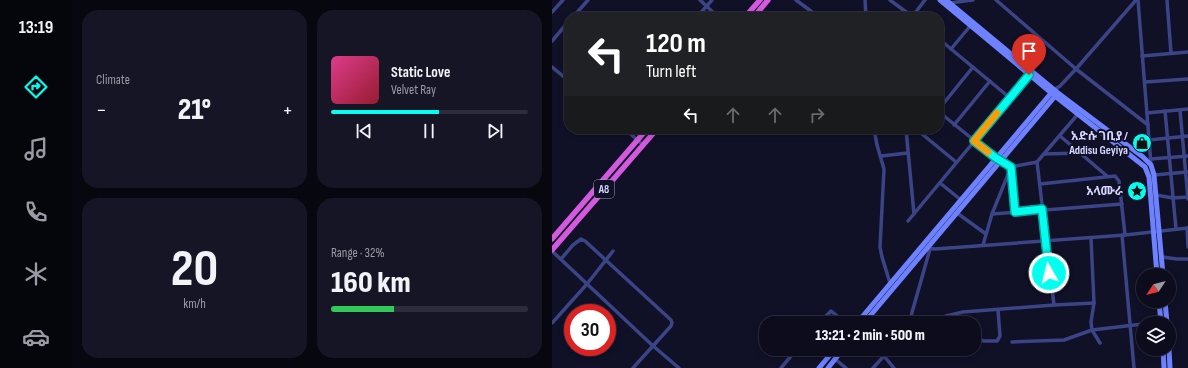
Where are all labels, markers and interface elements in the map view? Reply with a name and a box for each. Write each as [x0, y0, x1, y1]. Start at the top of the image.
text: 13:19 [19, 17, 53, 38]
text: 120 m [646, 27, 706, 60]
icon: left [580, 28, 632, 80]
pin [1012, 34, 1046, 75]
icon: arrive [1018, 40, 1040, 62]
text: Turn left [646, 61, 697, 82]
text: Static Love [391, 63, 450, 82]
text: Climate [96, 72, 130, 88]
icon: directions [22, 73, 50, 101]
text: Velvet Ray [391, 82, 436, 98]
text: 21° [178, 92, 211, 128]
text: − [96, 97, 107, 124]
text: + [282, 97, 293, 124]
icon: left [680, 104, 702, 126]
icon: ahead [722, 104, 744, 126]
icon: ahead [764, 104, 786, 126]
icon: right [806, 104, 828, 126]
icon: previous [353, 120, 375, 142]
icon: pause [418, 120, 440, 142]
icon: next [484, 120, 506, 142]
place label: አድሱ ገቢያ / Addisu Geyiya [1068, 129, 1128, 158]
shop icon: አድሱ ገቢያ / Addisu Geyiya [1131, 132, 1153, 154]
icon: music [22, 135, 50, 163]
road number: A8 [594, 180, 614, 198]
place icon: አላሙራ [1126, 180, 1148, 202]
place label: አላሙራ [1086, 184, 1123, 199]
icon: phone [22, 198, 50, 226]
text: 20 [171, 238, 218, 301]
text: Range · 32% [331, 245, 385, 261]
position arrow [1028, 252, 1070, 294]
icon: climate [22, 260, 50, 288]
text: 160 km [331, 265, 411, 301]
north arrow [1136, 268, 1176, 308]
map controls [1136, 268, 1176, 356]
text: km/h [183, 296, 206, 312]
speed limit sign: 30 [564, 304, 616, 356]
button: layers [1136, 316, 1176, 356]
icon: car [22, 323, 50, 351]
text: 13:21 · 2 min · 500 m [815, 326, 925, 345]

